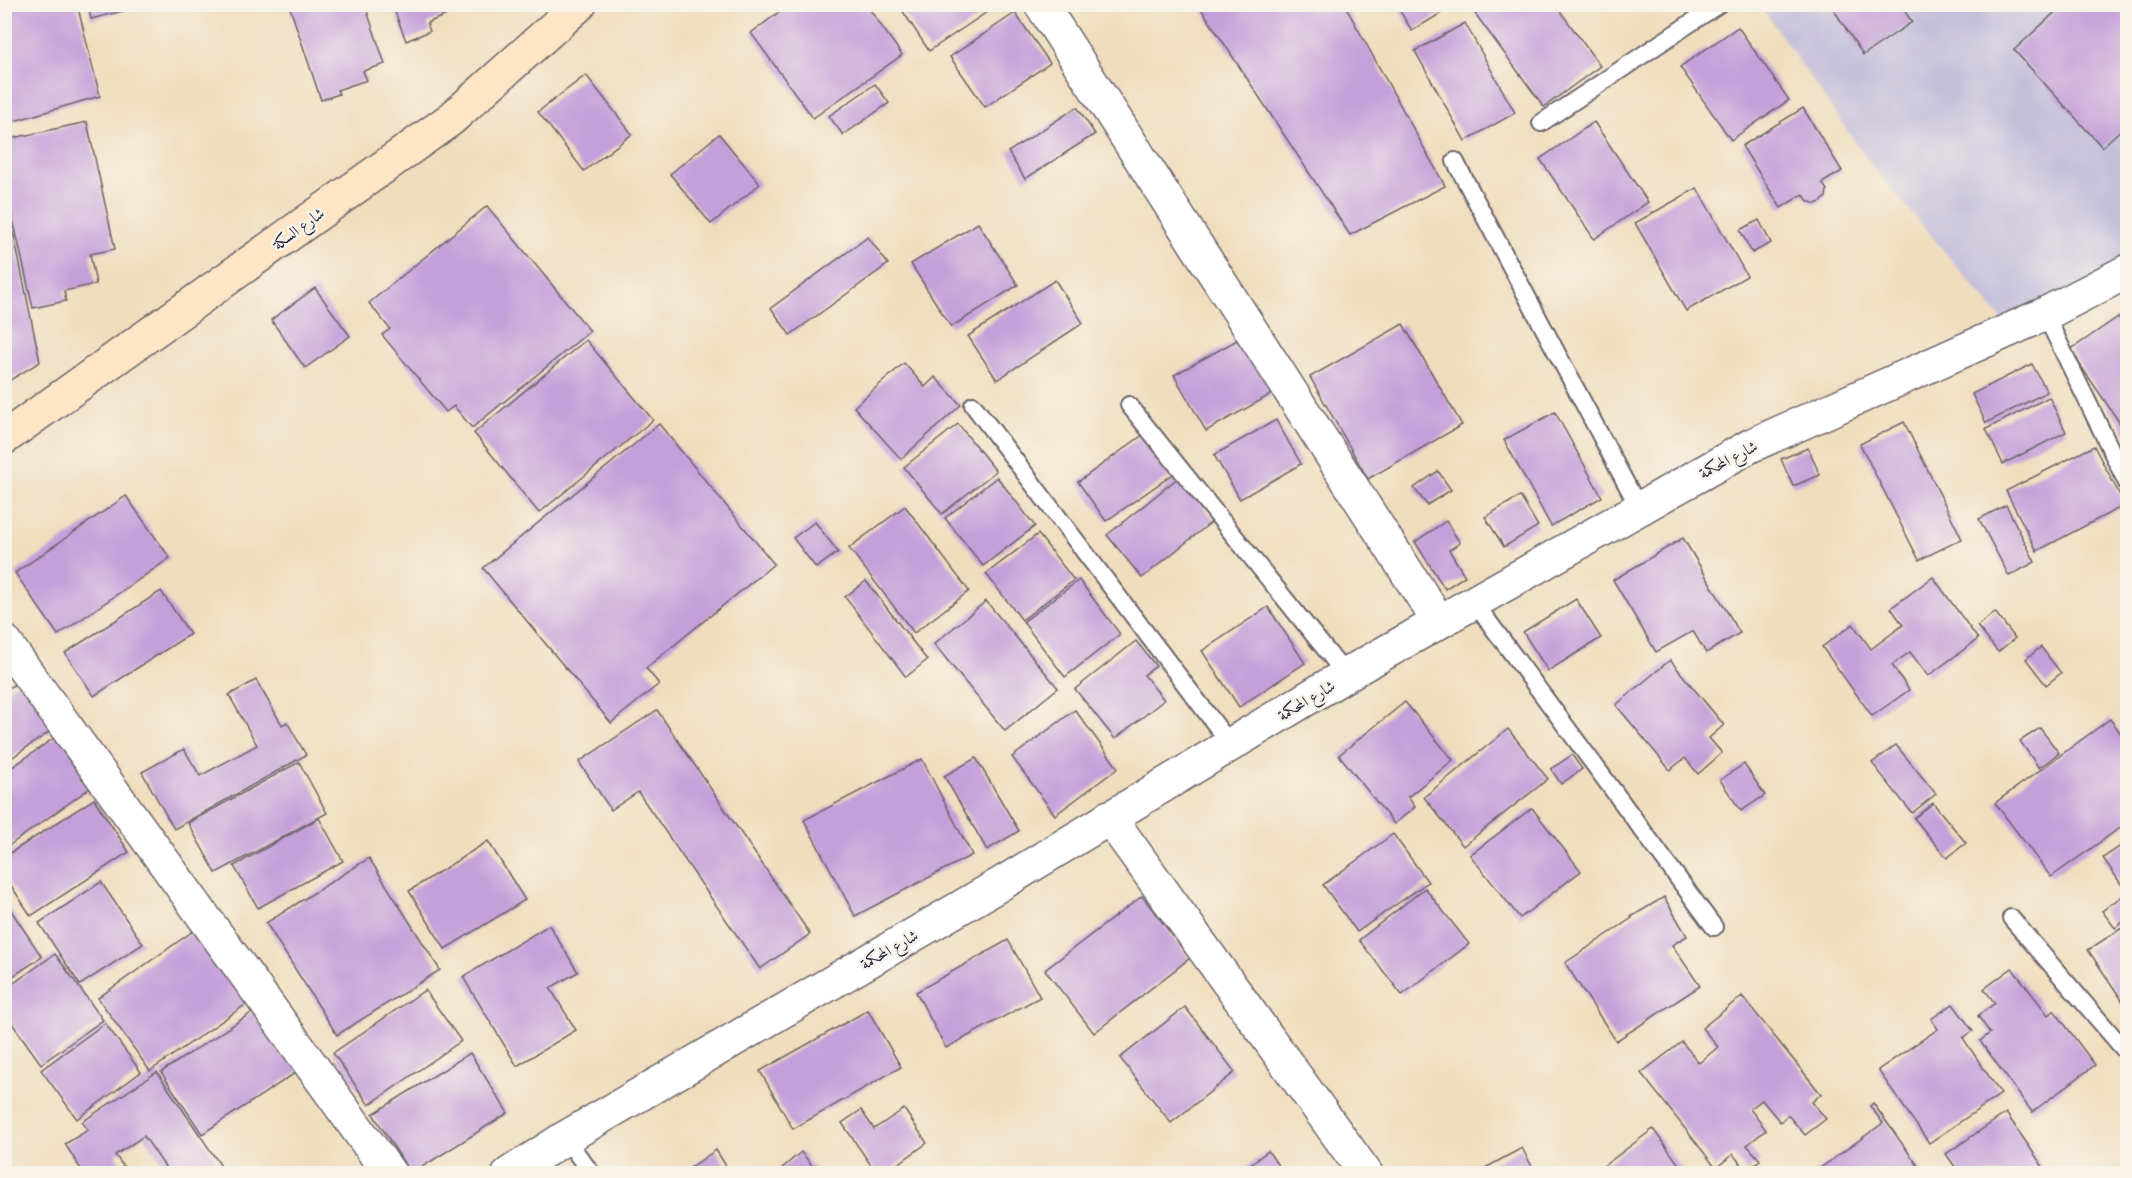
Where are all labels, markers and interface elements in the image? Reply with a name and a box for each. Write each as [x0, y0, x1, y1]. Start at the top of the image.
street label: شارع السكة [268, 203, 330, 257]
street label: شارع المحكمة [1696, 436, 1763, 486]
street label: شارع المحكمة [1274, 676, 1340, 728]
street label: شارع المحكمة [857, 925, 923, 977]

